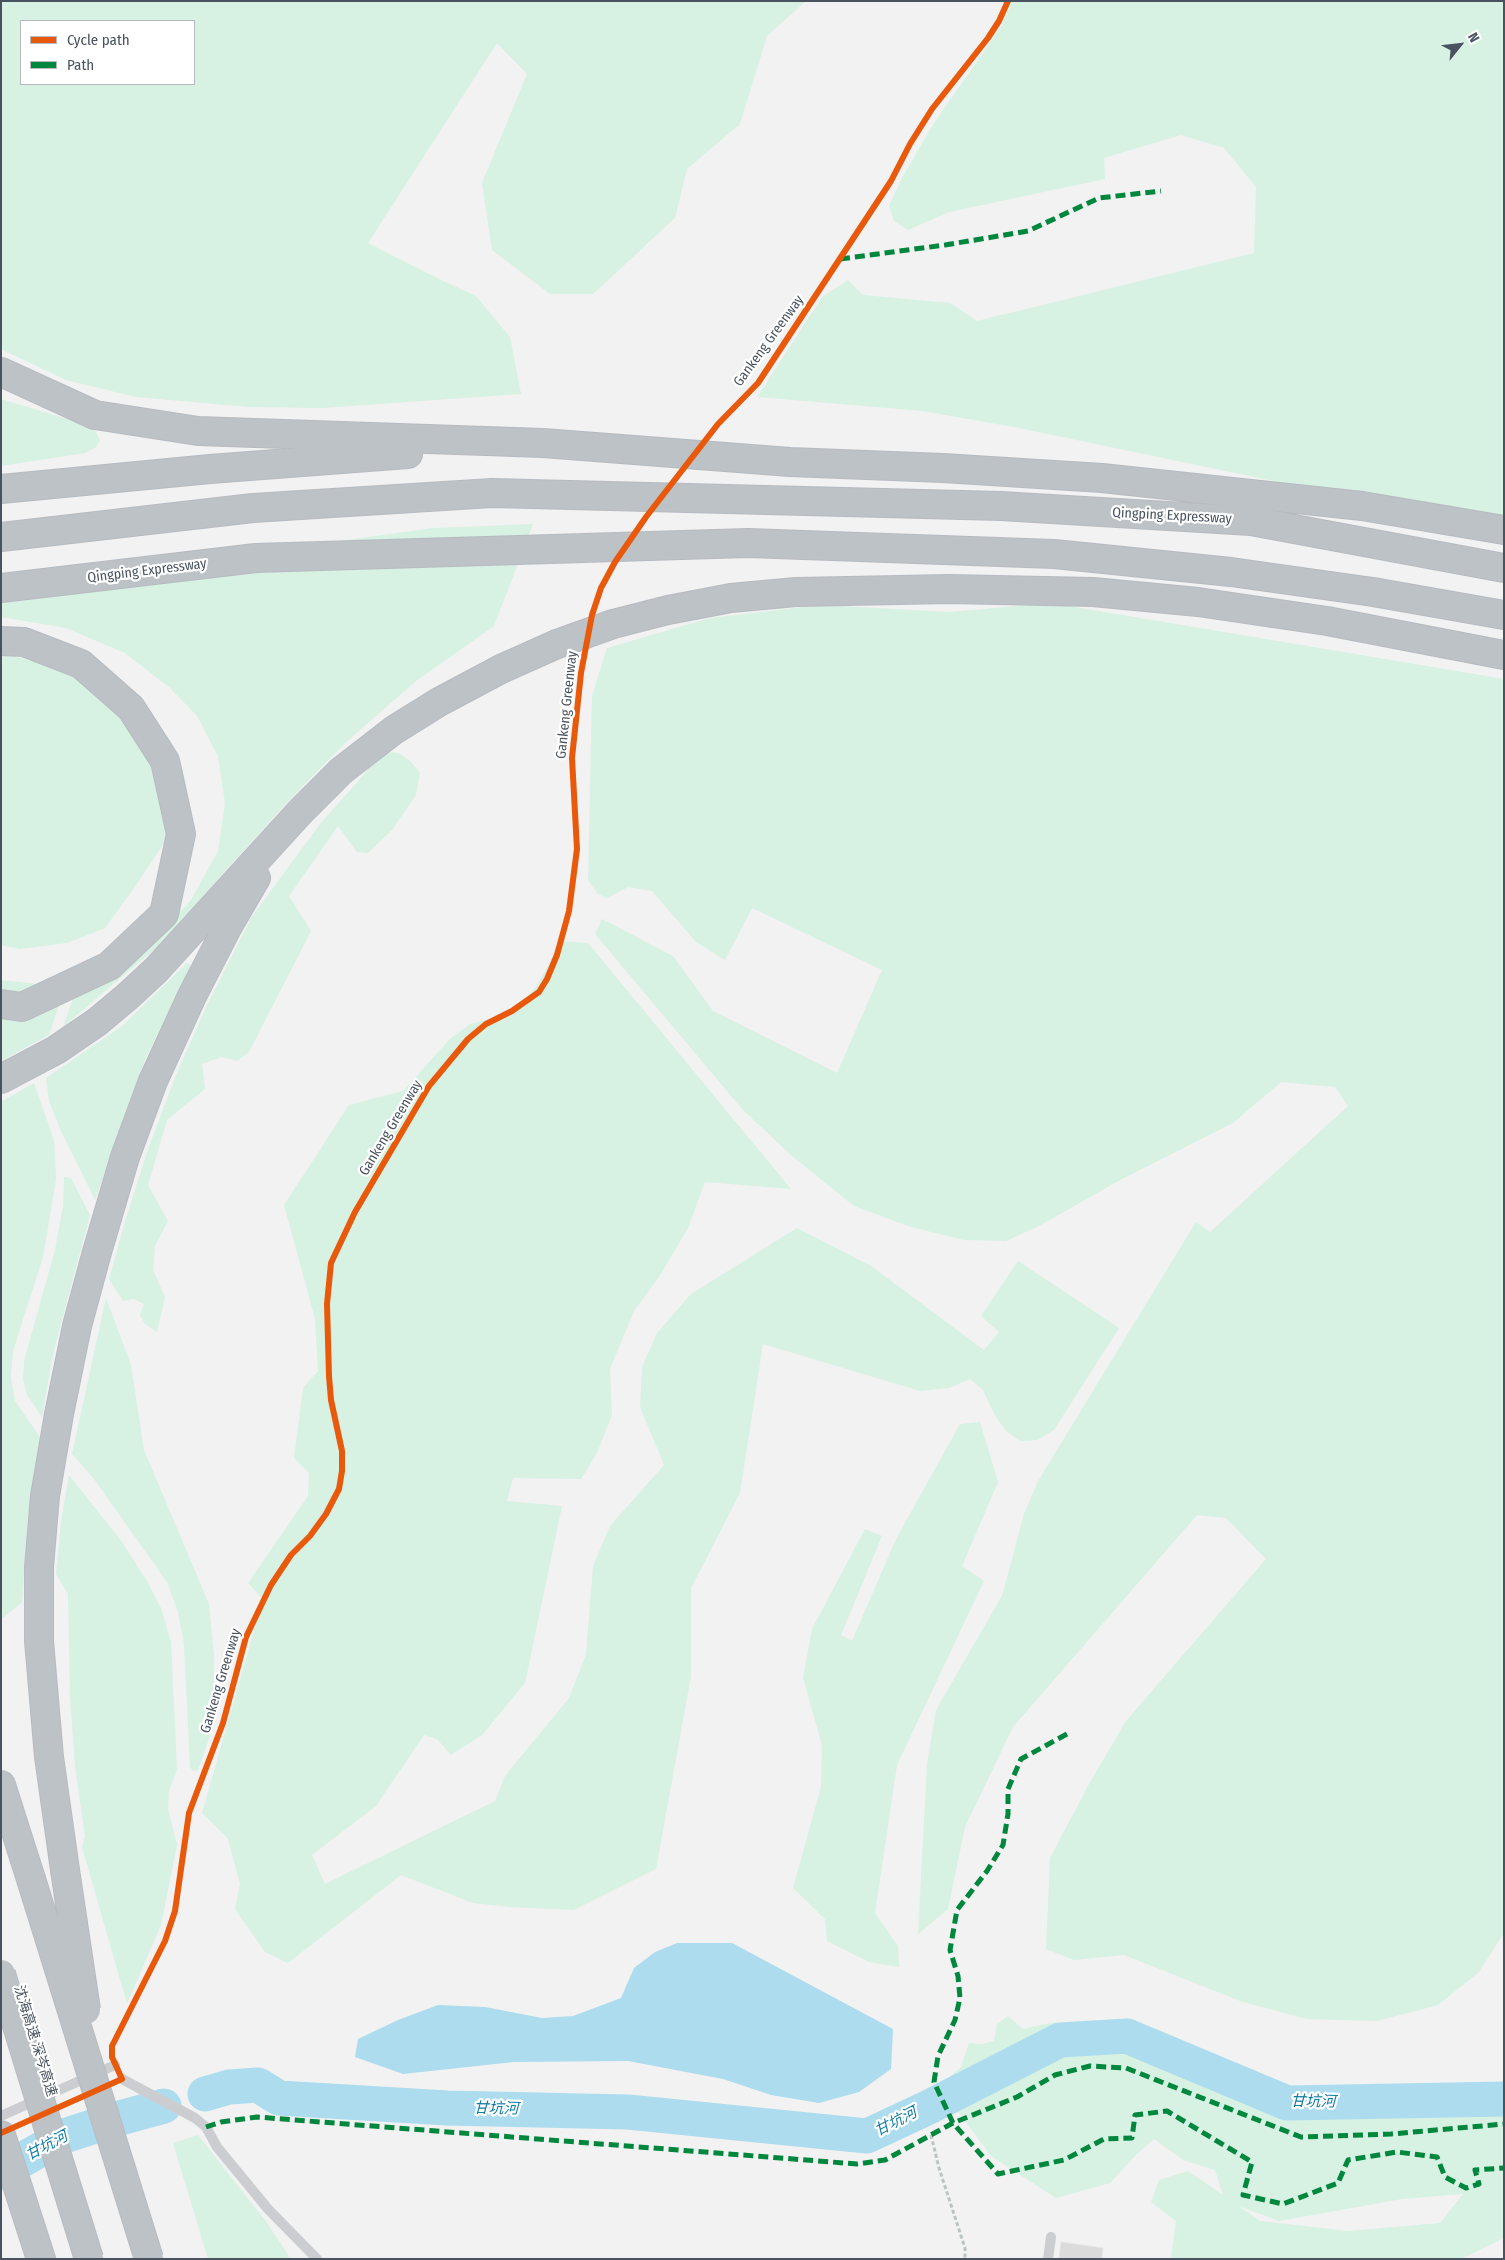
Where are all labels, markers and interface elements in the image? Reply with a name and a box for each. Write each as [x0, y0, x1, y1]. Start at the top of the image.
legend [20, 20, 195, 85]
north arrow [1435, 20, 1485, 70]
text: N [1464, 30, 1483, 45]
text: Cycle path [67, 31, 130, 49]
text: Path [67, 56, 94, 74]
street label: Gankeng Greenway [730, 292, 808, 390]
street label: Qingping Expressway [1112, 504, 1232, 528]
street label: Qingping Expressway [87, 555, 207, 587]
street label: Gankeng Greenway [553, 650, 581, 760]
street label: Gankeng Greenway [356, 1077, 426, 1179]
street label: Gankeng Greenway [197, 1627, 245, 1735]
street label: 沈海高速 深岑高速 [10, 1983, 60, 2099]
water label: 甘坑河 [1290, 2093, 1336, 2111]
water label: 甘坑河 [473, 2100, 519, 2118]
water label: 甘坑河 [872, 2104, 920, 2140]
water label: 甘坑河 [23, 2127, 71, 2165]

